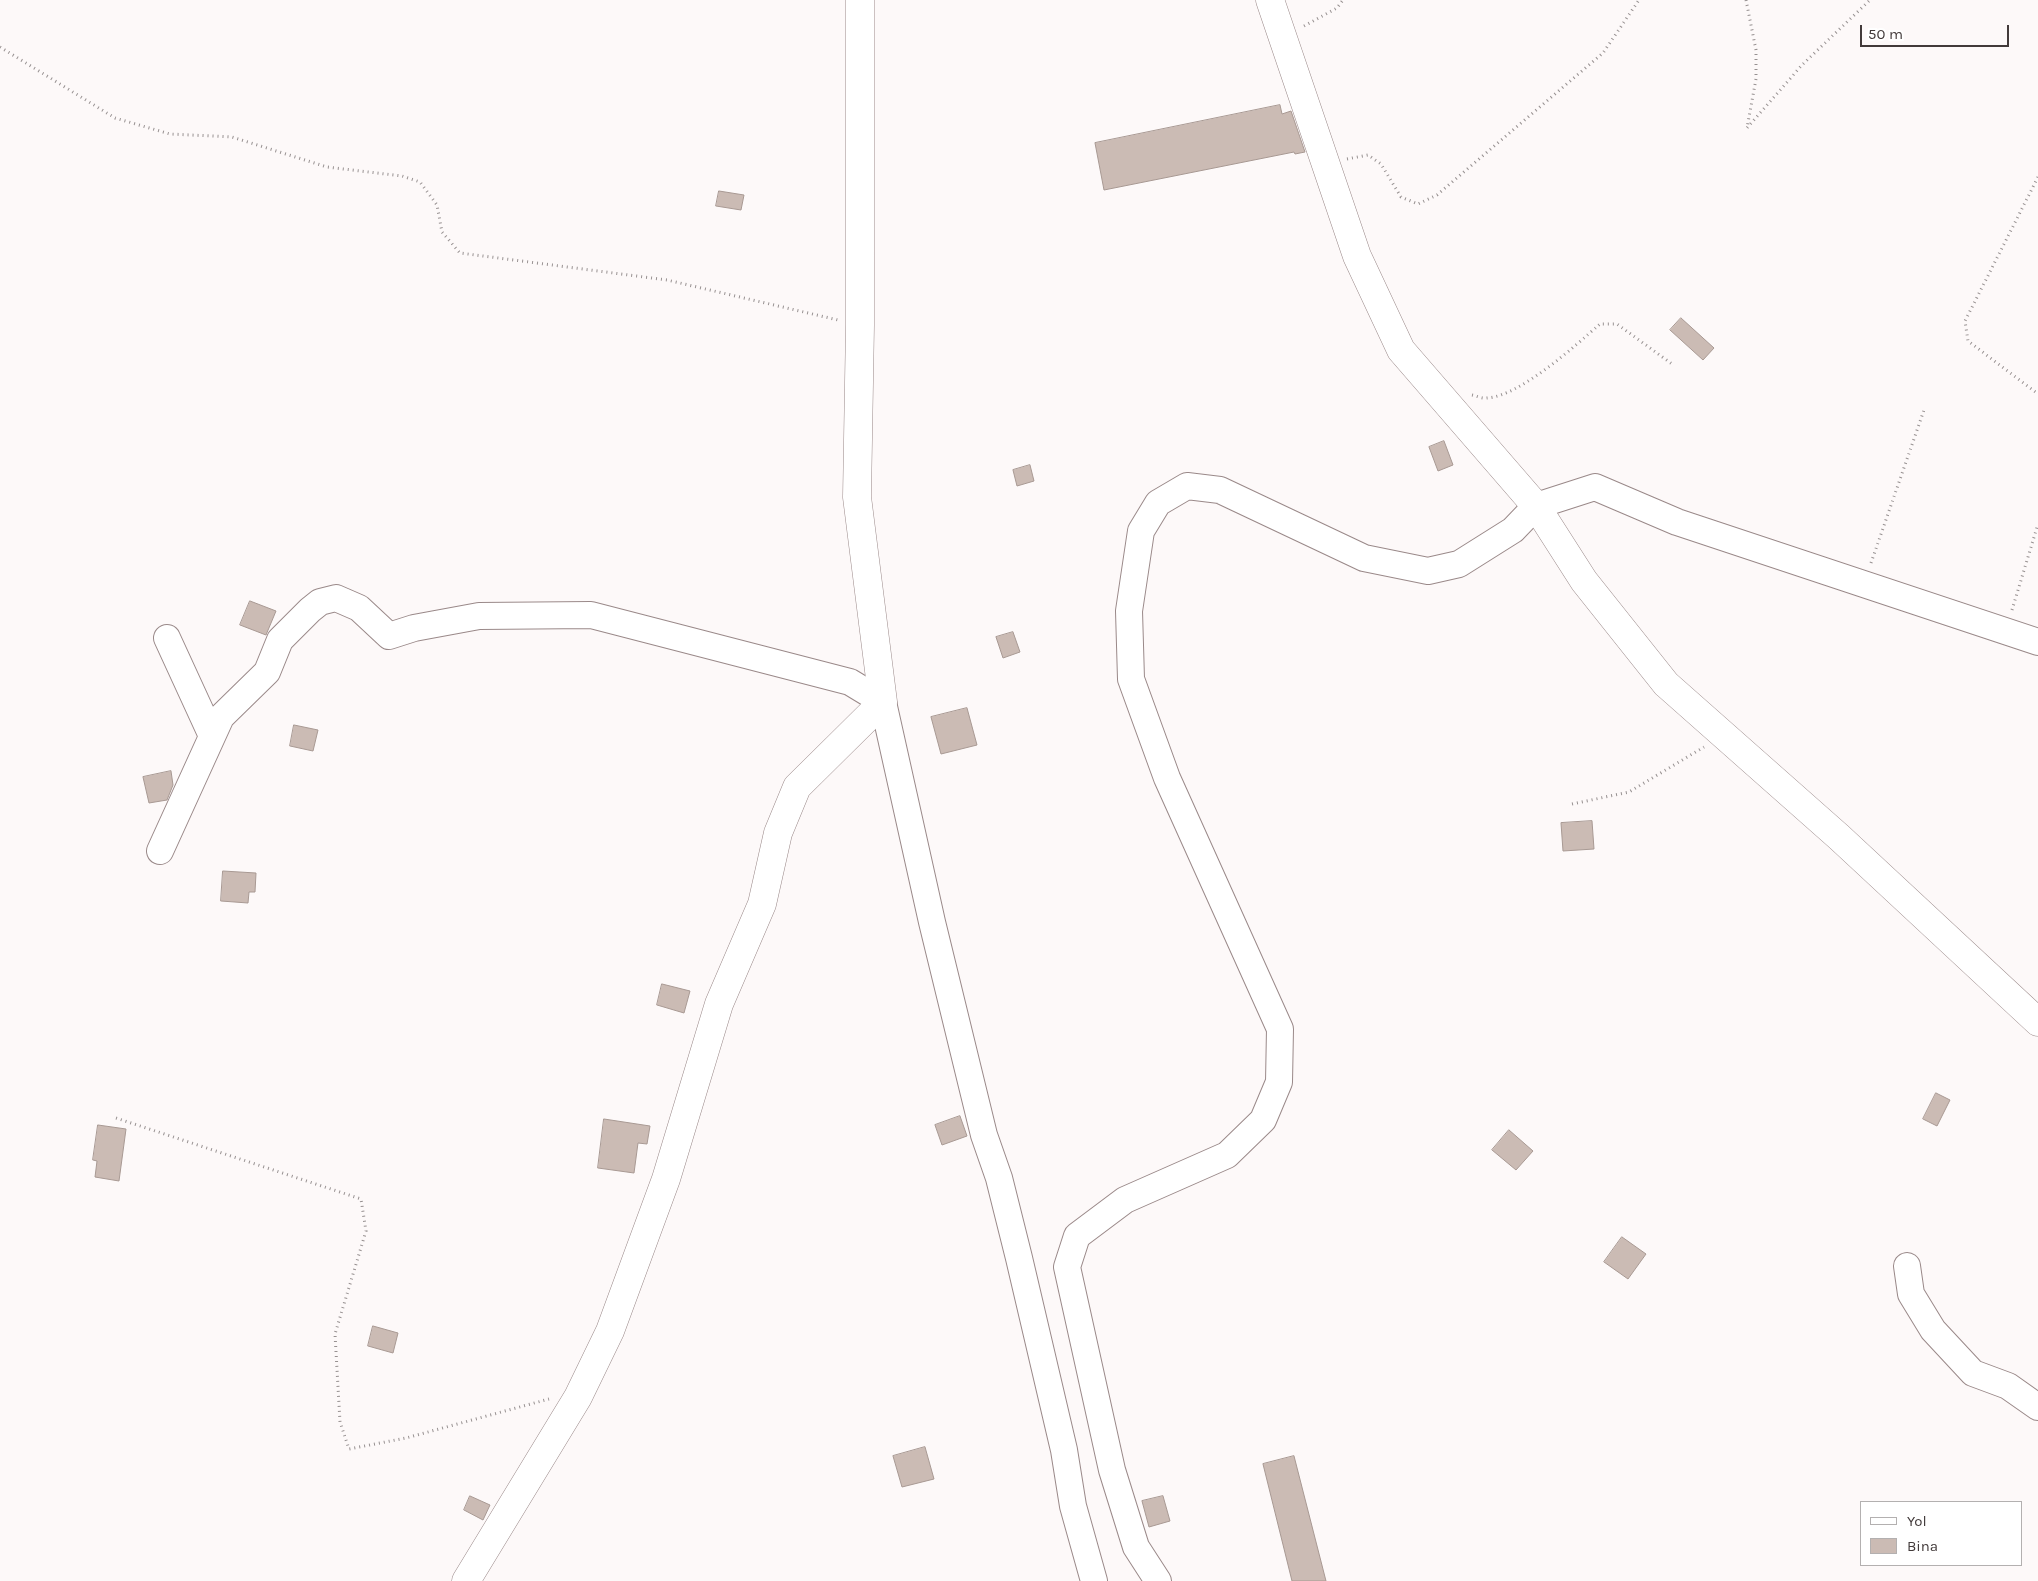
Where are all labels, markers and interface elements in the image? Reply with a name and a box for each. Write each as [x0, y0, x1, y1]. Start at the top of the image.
scale bar [1863, 15, 2012, 47]
text: 50 m [1868, 25, 1903, 43]
legend [1860, 1501, 2023, 1566]
text: Yol [1907, 1512, 1927, 1530]
text: Bina [1907, 1537, 1938, 1555]

